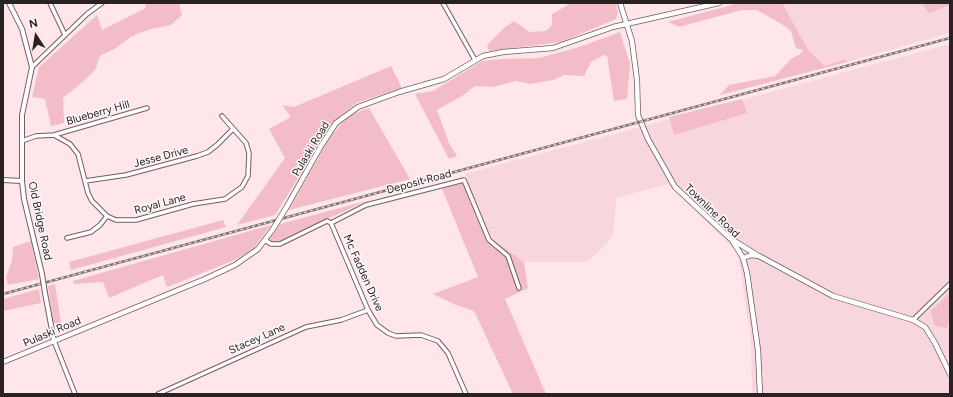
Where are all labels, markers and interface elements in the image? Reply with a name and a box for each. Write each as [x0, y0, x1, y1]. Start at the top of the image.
north arrow [16, 16, 56, 56]
text: N [28, 17, 39, 31]
street label: Blueberry Hill [65, 98, 131, 128]
street label: Pulaski Road [289, 119, 333, 179]
street label: Jesse Drive [132, 143, 190, 171]
street label: Deposit Road [385, 167, 453, 197]
street label: Old Bridge Road [25, 180, 55, 262]
street label: Townline Road [682, 181, 742, 241]
street label: Royal Lane [133, 191, 187, 217]
street label: Mc Fadden Drive [340, 233, 386, 313]
street label: Pulaski Road [21, 314, 83, 350]
street label: Stacey Lane [227, 321, 287, 357]

